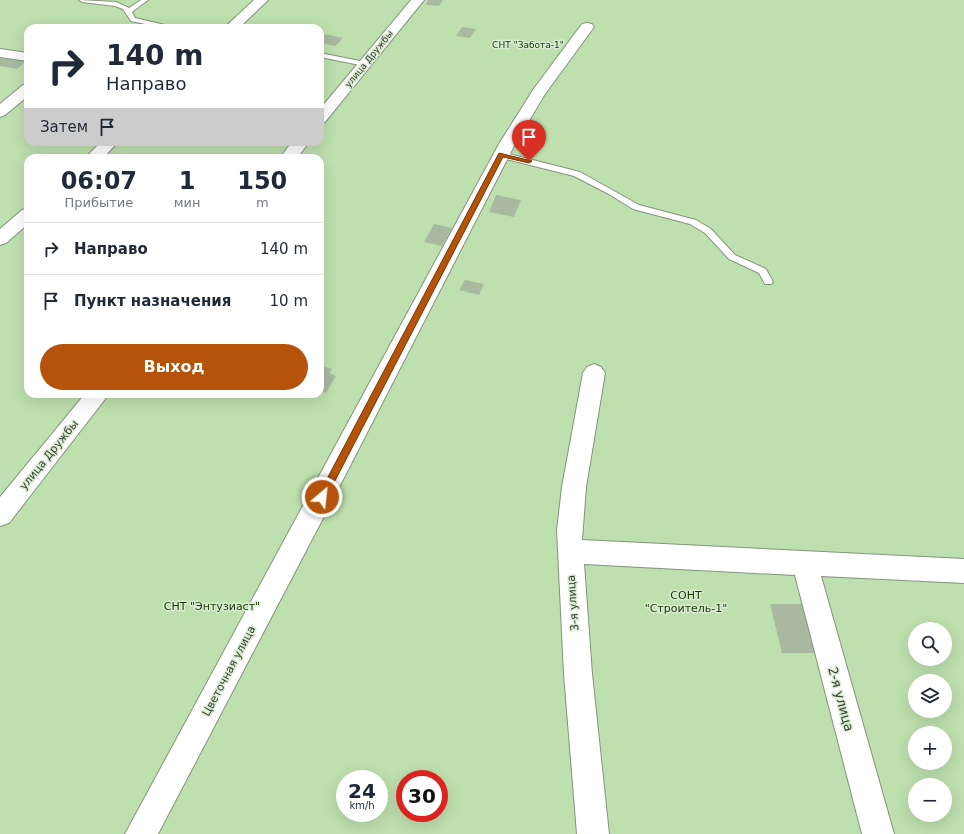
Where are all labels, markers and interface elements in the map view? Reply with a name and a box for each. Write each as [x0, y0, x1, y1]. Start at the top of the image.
street label: улица Дружбы [343, 29, 395, 89]
text: 140 m [106, 39, 203, 72]
icon: right [40, 40, 92, 92]
park label: СНТ "Забота-1" [492, 40, 564, 50]
text: Направо [106, 73, 186, 94]
icon: arrive [96, 116, 118, 138]
text: Затем [40, 118, 88, 136]
pin [512, 120, 546, 161]
icon: arrive [518, 126, 540, 148]
text: 06:07 [61, 167, 137, 195]
text: 1 [179, 167, 195, 195]
text: 150 [237, 167, 287, 195]
text: Прибытие [64, 195, 133, 210]
text: мин [174, 195, 201, 210]
text: m [256, 195, 269, 210]
icon: right [40, 238, 62, 260]
text: Направо [74, 240, 148, 258]
text: 140 m [260, 240, 308, 258]
icon: arrive [40, 290, 62, 312]
text: Пункт назначения [74, 292, 231, 310]
text: 10 m [270, 292, 308, 310]
button: Выход [40, 344, 308, 390]
street label: улица Дружбы [17, 418, 81, 492]
position arrow [301, 476, 343, 518]
street label: 3-я улица [565, 575, 581, 631]
park label: СОНТ "Строитель-1" [645, 589, 727, 615]
park label: СНТ "Энтузиаст" [164, 600, 260, 613]
map controls [908, 622, 952, 822]
button: search [908, 622, 952, 666]
street label: Цветочная улица [200, 624, 258, 718]
street label: 2-я улица [825, 665, 857, 733]
button: layers [908, 674, 952, 718]
button: + [908, 726, 952, 770]
speed limit sign: 30 [396, 770, 448, 822]
button: − [908, 778, 952, 822]
text: 24 [348, 779, 376, 803]
text: km/h [349, 800, 375, 811]

